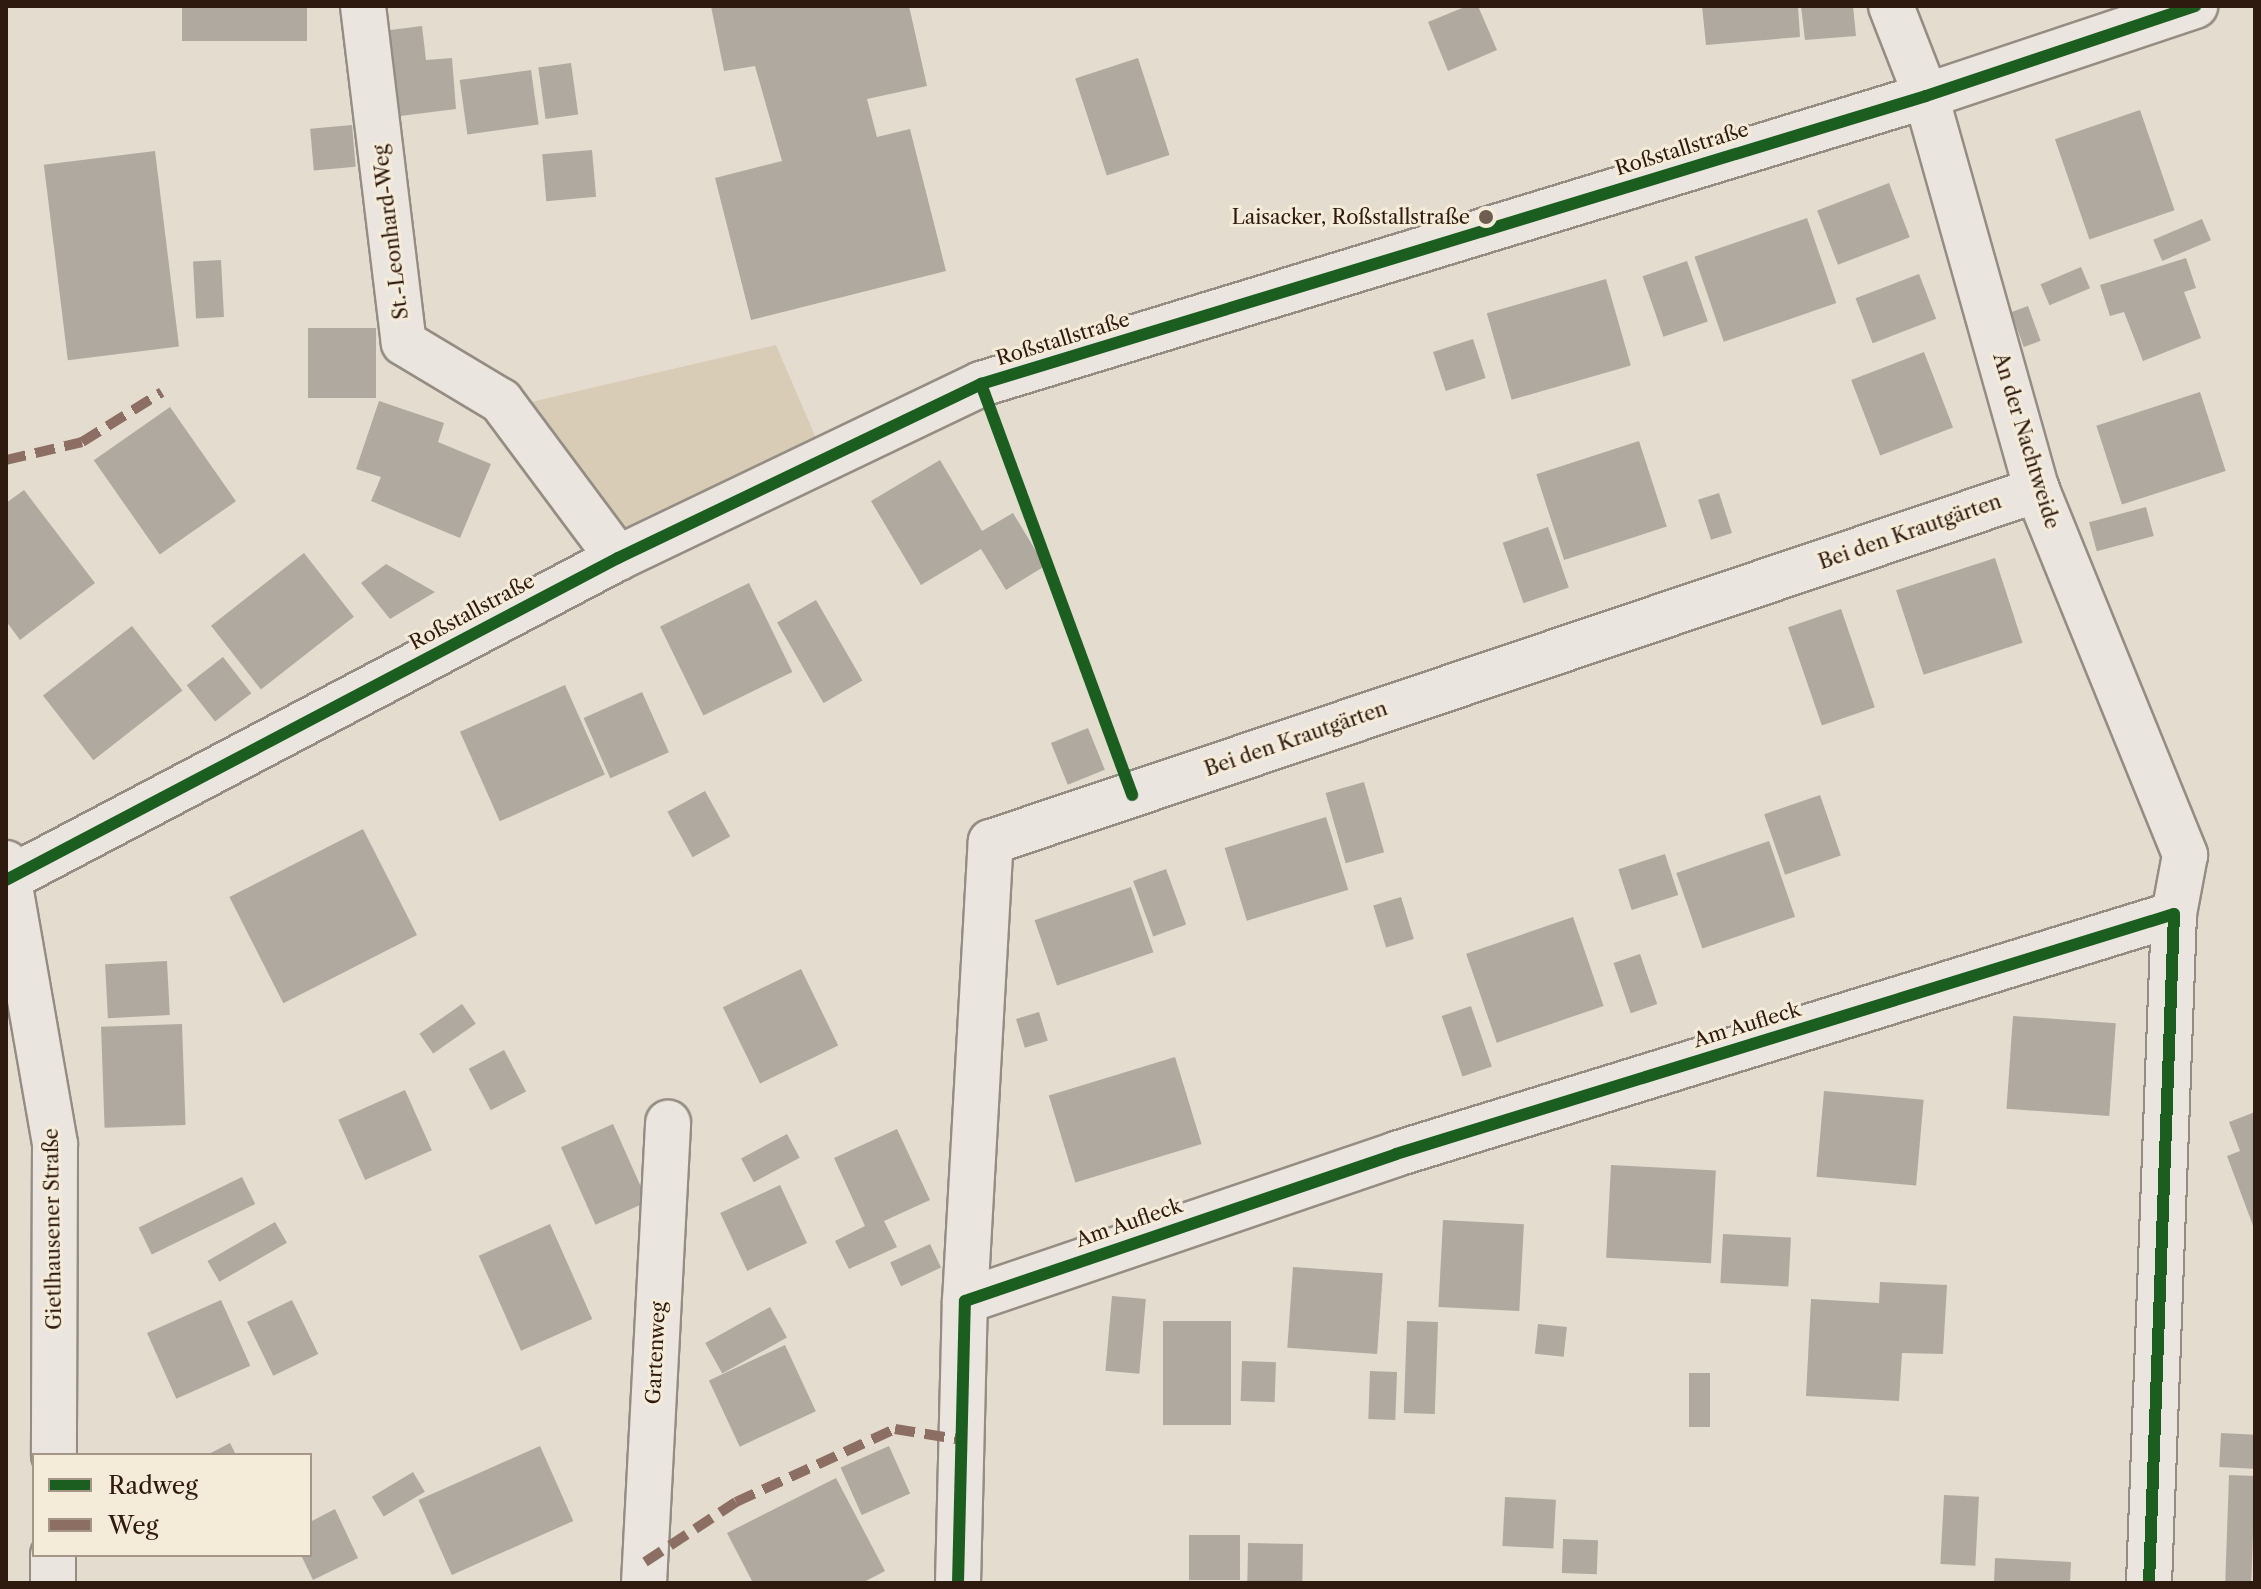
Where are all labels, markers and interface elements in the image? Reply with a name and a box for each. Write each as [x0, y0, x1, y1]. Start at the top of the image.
street label: Roßstallstraße [1612, 117, 1752, 181]
street label: St.-Leonhard-Weg [368, 143, 414, 321]
place label: Laisacker, Roßstallstraße [1232, 205, 1470, 229]
marker: Laisacker, Roßstallstraße [1477, 208, 1495, 226]
street label: Roßstallstraße [993, 307, 1133, 371]
street label: An der Nachtweide [1988, 350, 2064, 532]
street label: Bei den Krautgärten [1815, 489, 2005, 575]
street label: Roßstallstraße [405, 569, 539, 655]
street label: Bei den Krautgärten [1201, 696, 1391, 782]
street label: Am Aufleck [1690, 997, 1804, 1053]
street label: Gietlhausener Straße [39, 1128, 67, 1330]
street label: Am Aufleck [1072, 1194, 1186, 1252]
street label: Gartenweg [641, 1301, 671, 1405]
legend [32, 1453, 312, 1557]
text: Radweg [108, 1471, 198, 1500]
text: Weg [108, 1511, 158, 1540]

